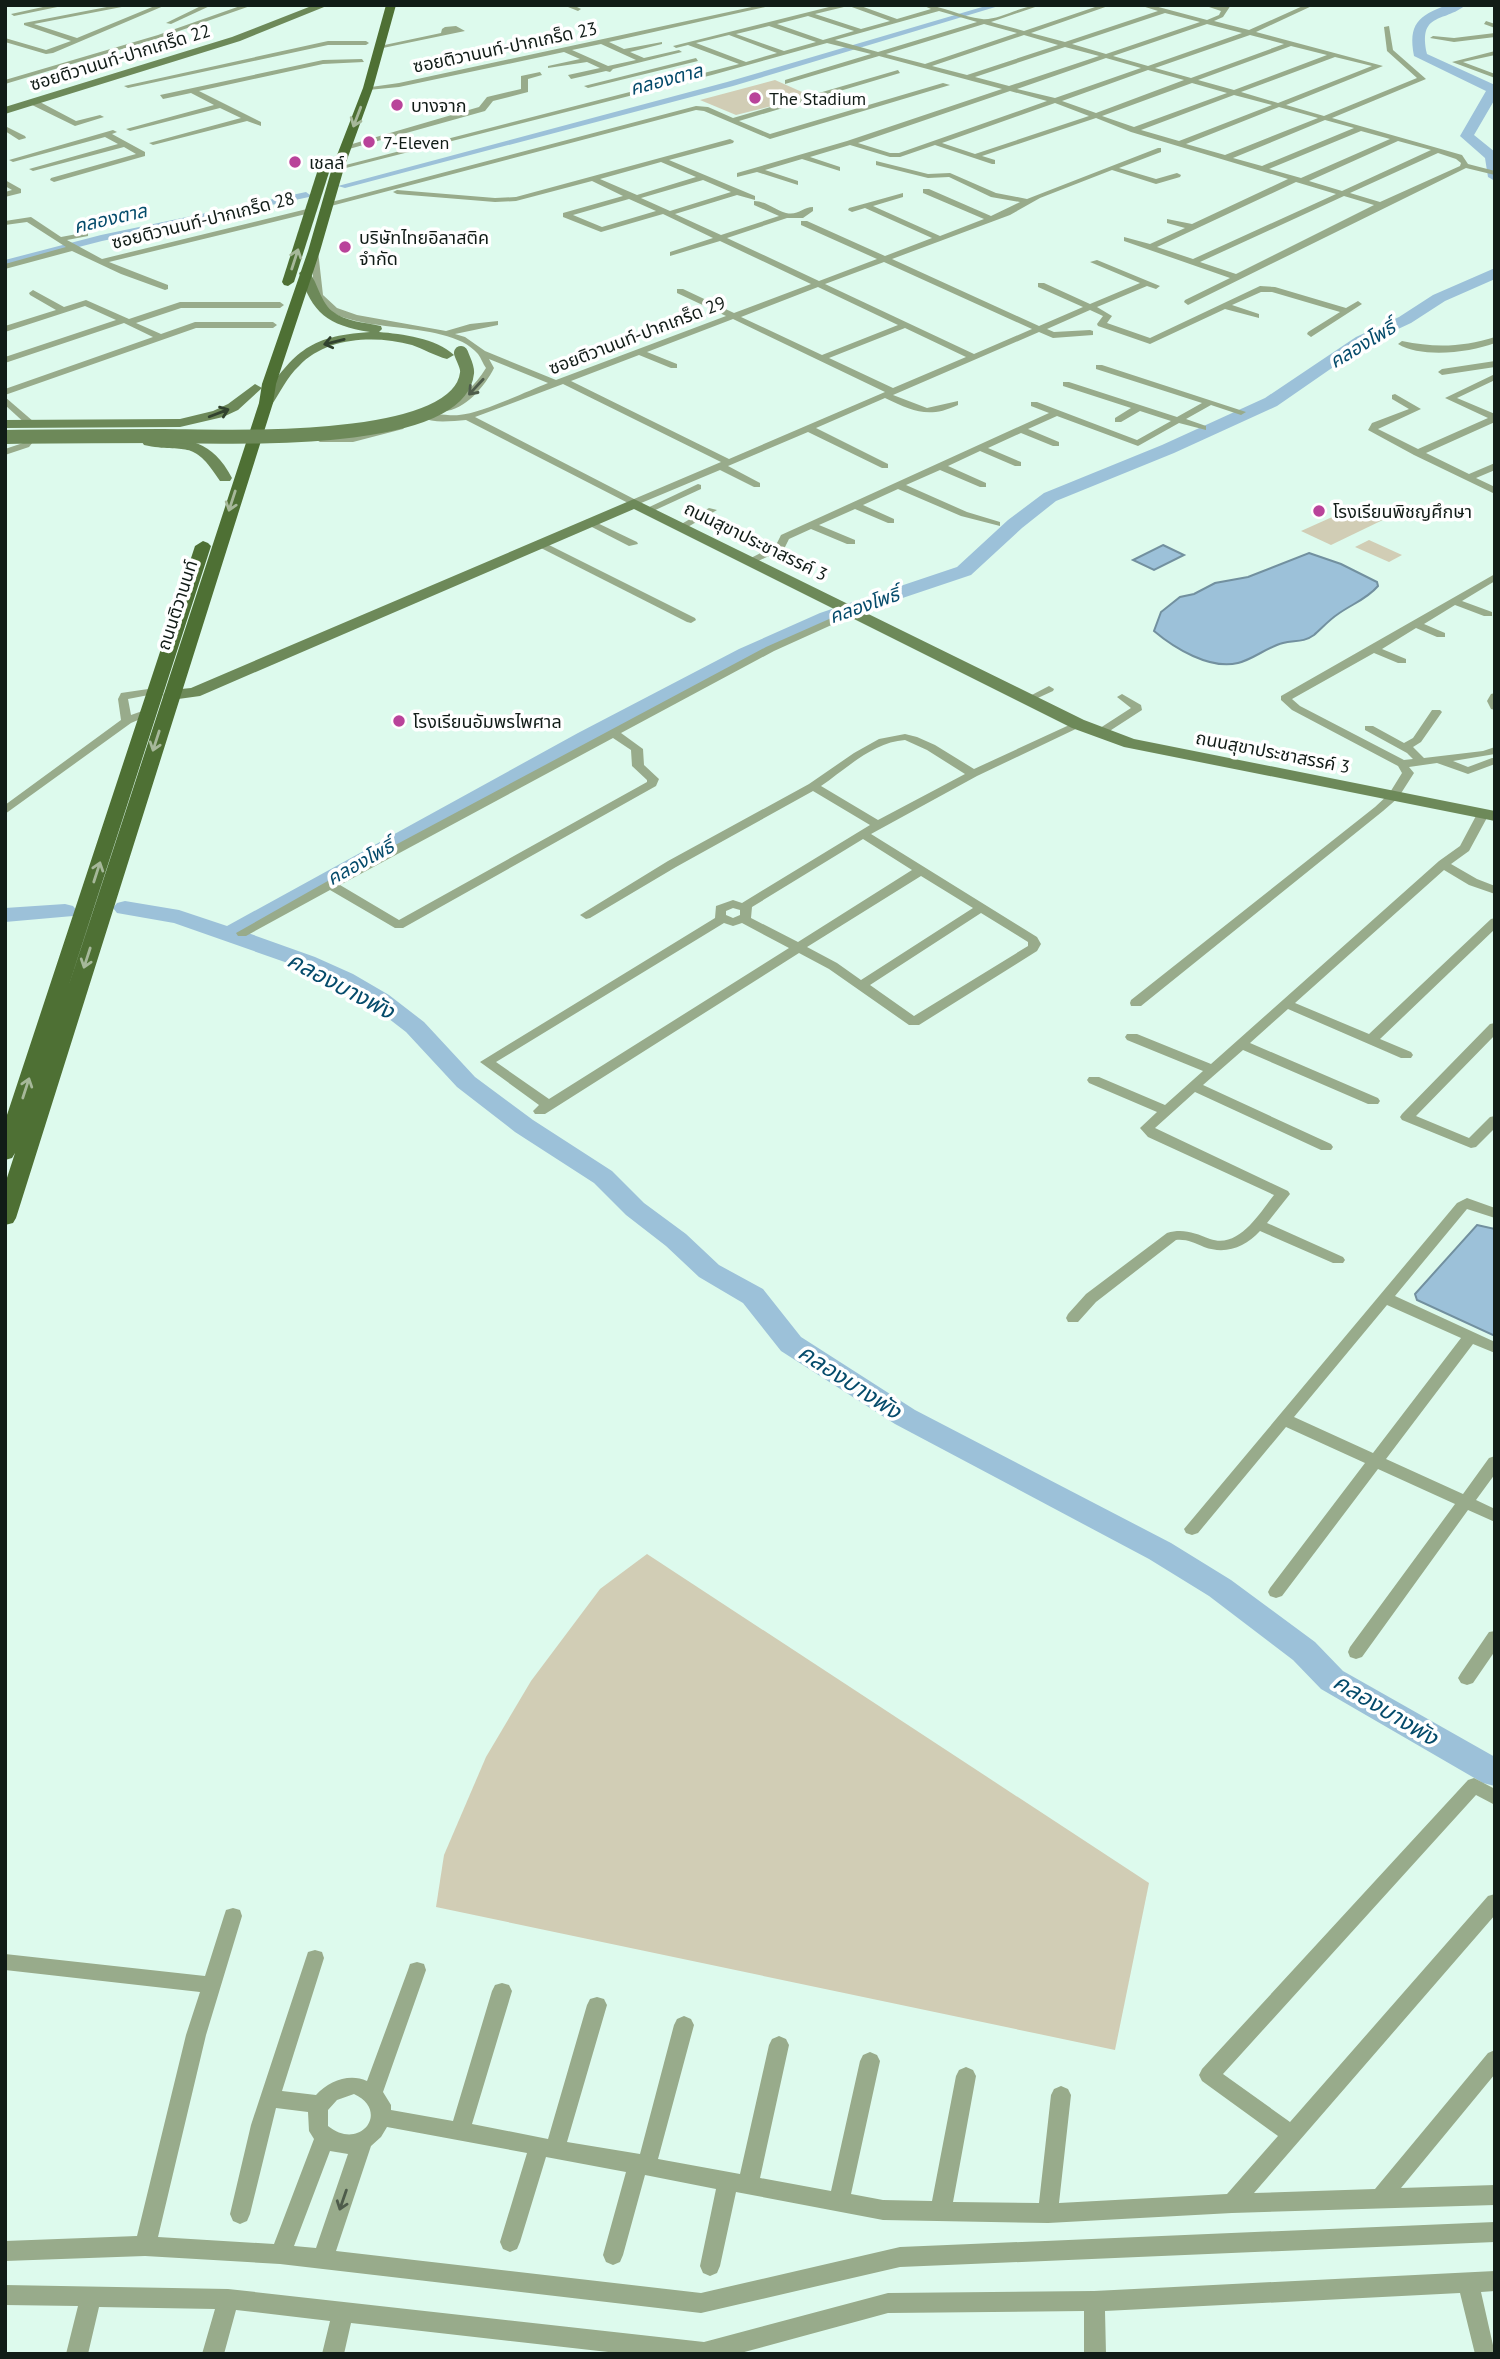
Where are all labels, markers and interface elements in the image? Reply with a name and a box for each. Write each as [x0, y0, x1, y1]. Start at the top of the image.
street label: ซอยติวานนท์-ปากเกร็ด 23 [411, 16, 599, 78]
street label: ซอยติวานนท์-ปากเกร็ด 22 [27, 19, 213, 95]
water label: คลองตาล [627, 58, 706, 100]
place label: The Stadium [769, 87, 866, 110]
marker: The Stadium [747, 90, 763, 106]
place label: บางจาก [411, 94, 467, 117]
marker: บางจาก [389, 97, 405, 113]
one-way arrow [349, 106, 362, 128]
place label: 7-Eleven [383, 131, 449, 154]
marker: 7-Eleven [361, 134, 377, 150]
place label: เชลล์ [309, 151, 345, 174]
marker: เชลล์ [287, 154, 303, 170]
street label: ซอยติวานนท์-ปากเกร็ด 28 [109, 186, 297, 254]
water label: คลองตาล [71, 198, 150, 238]
place label: บริษัทไทยอิลาสติค จำกัด [359, 226, 489, 270]
marker: บริษัทไทยอิลาสติค จำกัด [337, 239, 353, 255]
one-way arrow [289, 248, 302, 270]
street label: ซอยติวานนท์-ปากเกร็ด 29 [545, 291, 729, 379]
water label: คลองโพธิ์ [1325, 312, 1404, 373]
one-way arrow [323, 336, 346, 349]
one-way arrow [468, 378, 485, 395]
one-way arrow [208, 405, 229, 418]
one-way arrow [225, 490, 237, 512]
street label: ถนนสุขาประชาสรรค์ 3 [680, 496, 832, 586]
place label: โรงเรียนพิชญศึกษา [1333, 500, 1472, 523]
marker: โรงเรียนพิชญศึกษา [1311, 503, 1327, 519]
street label: ถนนติวานนท์ [152, 557, 202, 653]
water label: คลองโพธิ์ [826, 580, 907, 628]
place label: โรงเรียนอัมพรไพศาล [413, 710, 562, 733]
marker: โรงเรียนอัมพรไพศาล [391, 713, 407, 729]
street label: ถนนสุขาประชาสรรค์ 3 [1194, 726, 1352, 778]
one-way arrow [148, 730, 161, 752]
water label: คลองโพธิ์ [322, 831, 402, 890]
one-way arrow [92, 861, 104, 883]
water label: คลองบางพัง [283, 945, 401, 1026]
one-way arrow [80, 947, 92, 969]
one-way arrow [21, 1077, 34, 1099]
water label: คลองบางพัง [793, 1337, 908, 1426]
water label: คลองบางพัง [1329, 1667, 1445, 1752]
one-way arrow [336, 2188, 348, 2210]

